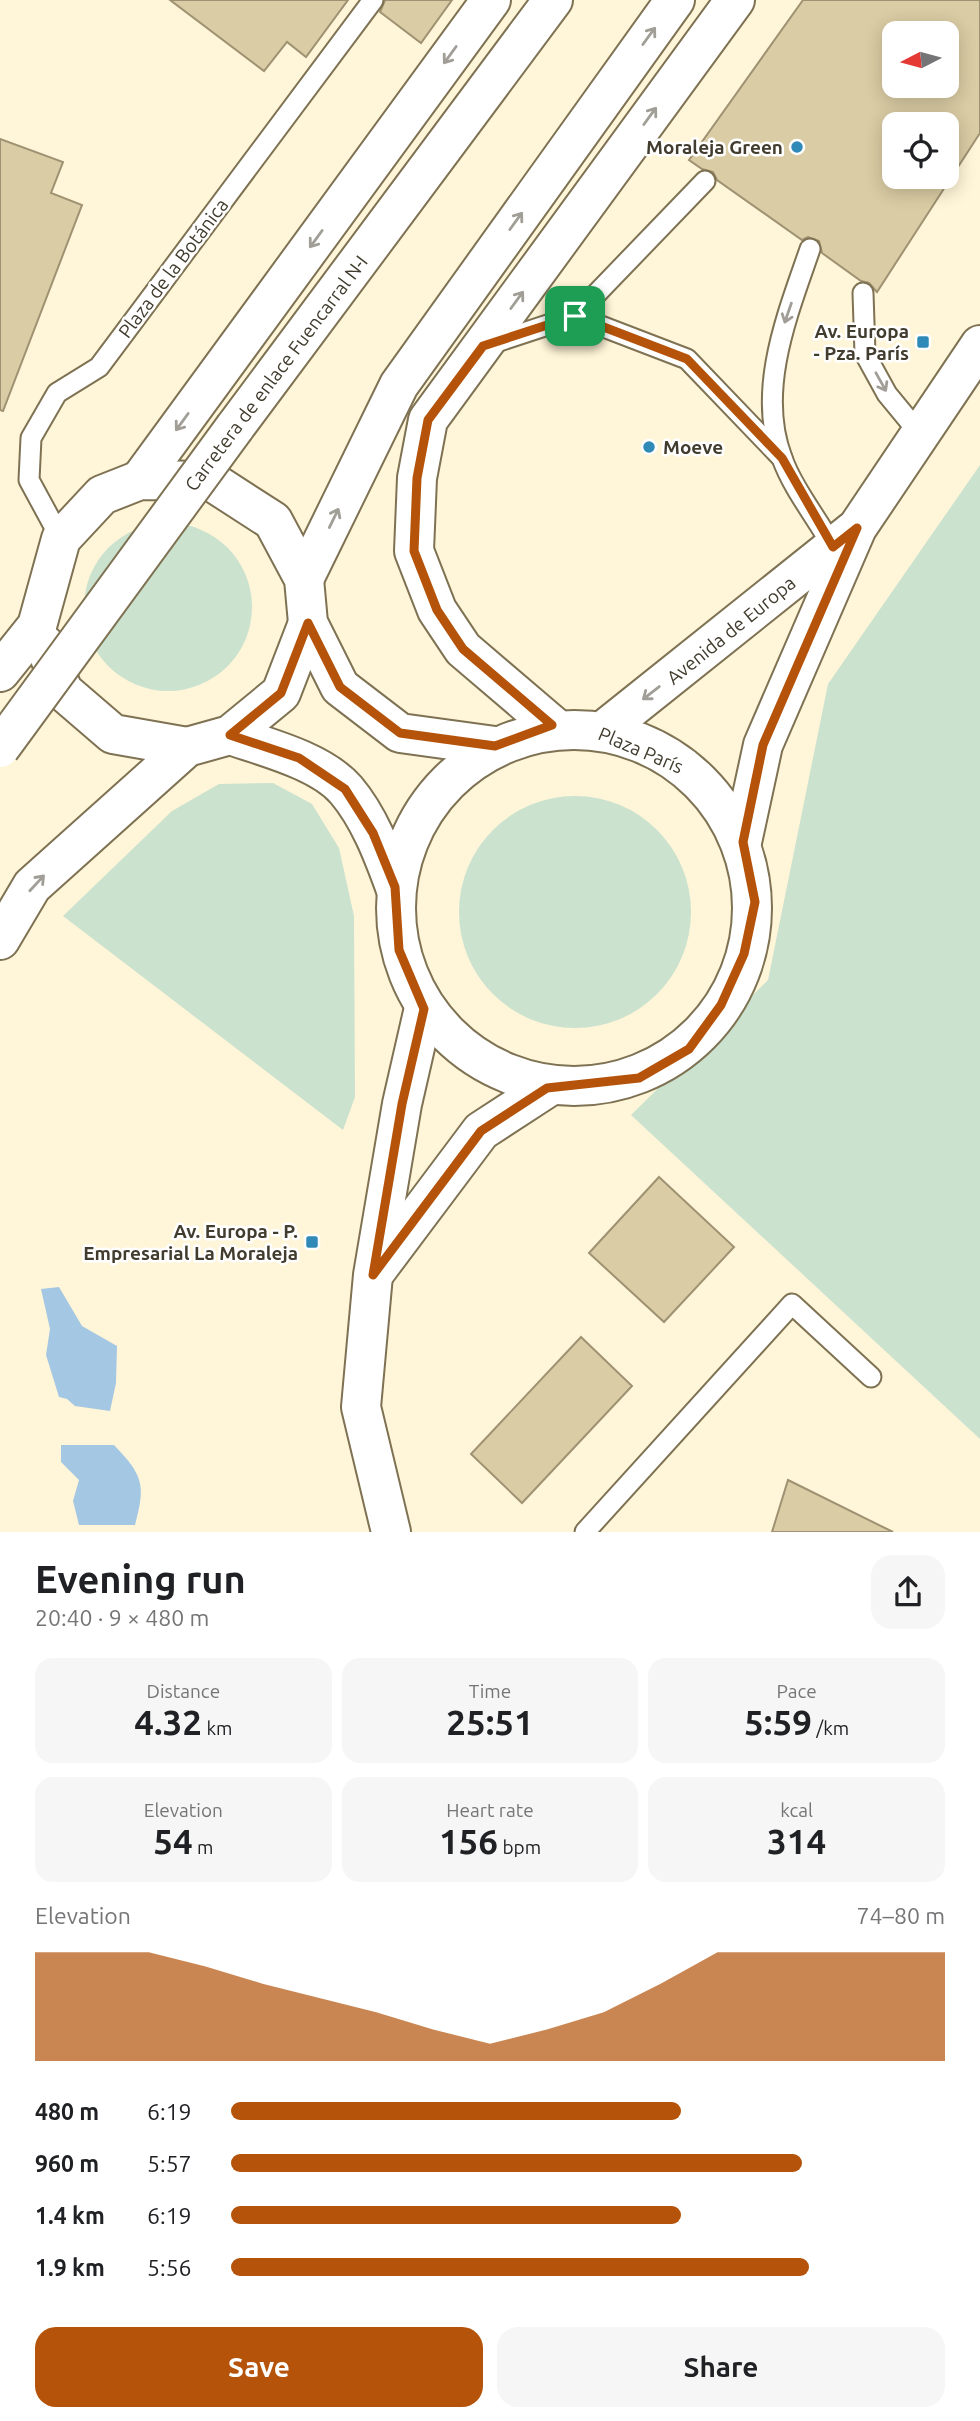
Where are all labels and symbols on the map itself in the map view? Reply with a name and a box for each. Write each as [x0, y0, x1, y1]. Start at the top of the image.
north arrow [882, 21, 959, 98]
one-way arrow [642, 27, 656, 46]
one-way arrow [443, 45, 458, 64]
one-way arrow [643, 107, 657, 126]
place label: Moraleja Green [646, 136, 783, 158]
marker: Moraleja Green [789, 139, 805, 155]
street label: Plaza de la Botánica [114, 194, 232, 342]
one-way arrow [509, 212, 524, 231]
one-way arrow [309, 229, 323, 248]
street label: Carretera de enlace Fuencarral N-I [180, 251, 372, 495]
pin [545, 286, 605, 346]
one-way arrow [509, 291, 524, 310]
one-way arrow [781, 302, 793, 324]
place label: Av. Europa - Pza. París [814, 320, 909, 364]
marker: Av. Europa - Pza. París [915, 334, 931, 350]
one-way arrow [875, 371, 888, 392]
one-way arrow [175, 413, 190, 432]
place label: Moeve [663, 436, 723, 458]
marker: Moeve [641, 439, 657, 455]
one-way arrow [327, 508, 341, 529]
street label: Avenida de Europa [662, 571, 800, 689]
one-way arrow [643, 686, 661, 701]
street label: Plaza París [595, 722, 687, 778]
one-way arrow [29, 874, 45, 892]
place label: Av. Europa - P. Empresarial La Moraleja [83, 1220, 298, 1264]
marker: Av. Europa - P. Empresarial La Moraleja [304, 1234, 320, 1250]

